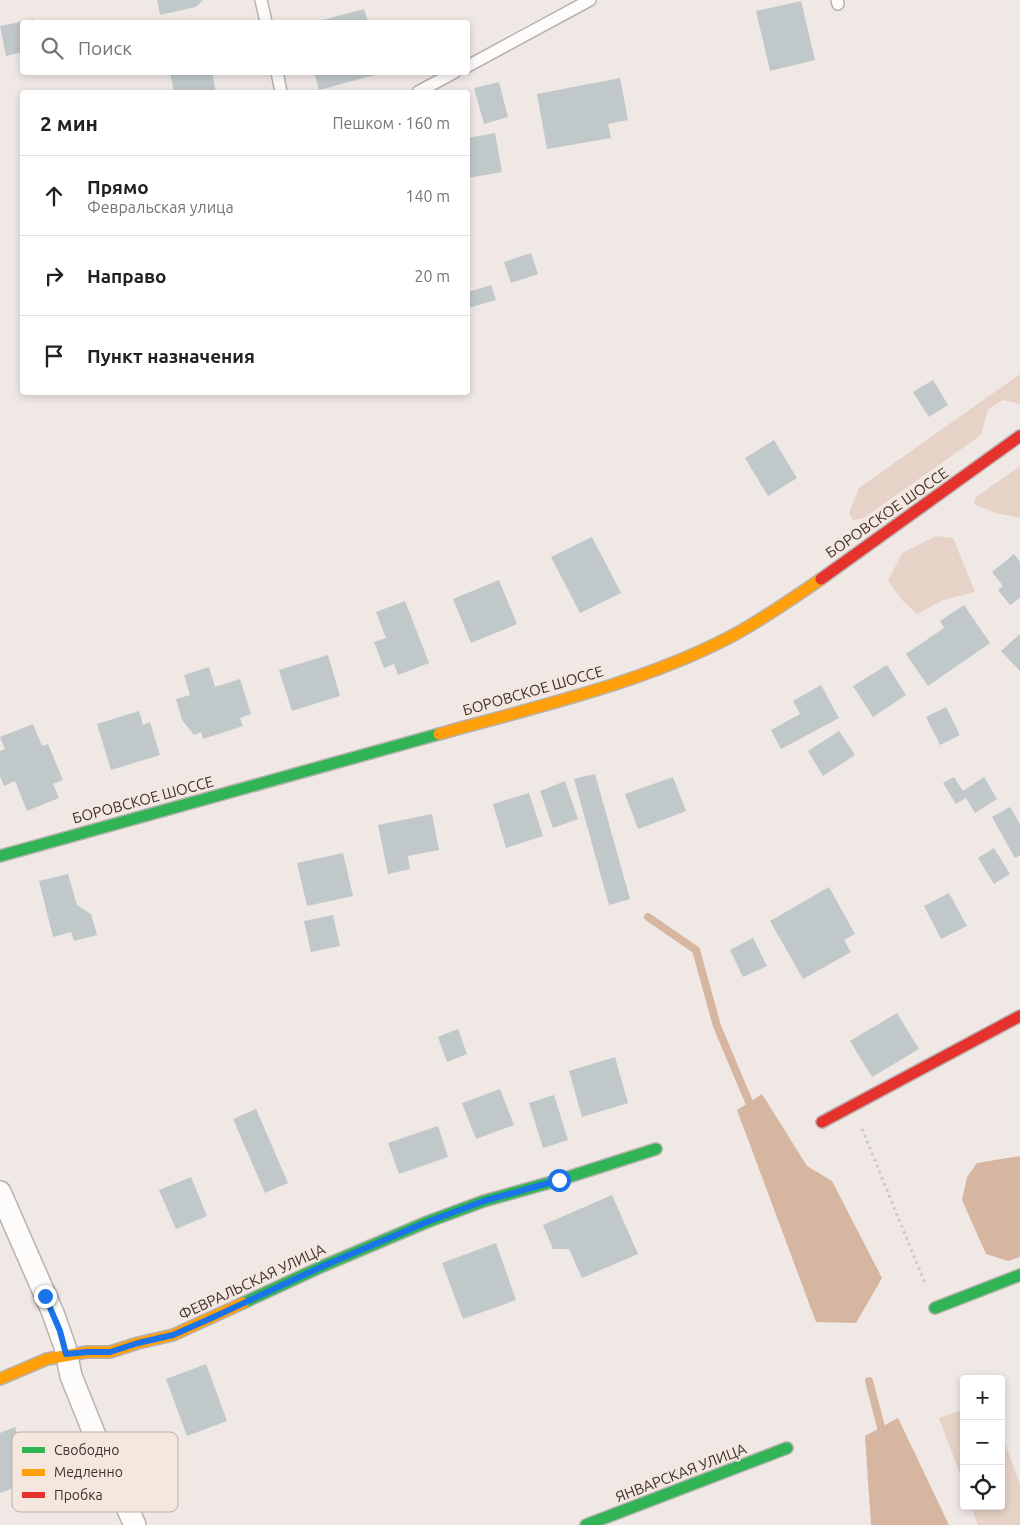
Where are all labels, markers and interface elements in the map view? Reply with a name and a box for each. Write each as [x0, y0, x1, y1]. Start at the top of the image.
search box [20, 20, 470, 75]
icon: search [38, 34, 66, 62]
text: Поиск [78, 37, 132, 59]
text: 2 мин [40, 111, 98, 135]
text: Пешком · 160 m [332, 114, 450, 132]
text: Прямо [87, 176, 149, 198]
icon: ahead [40, 182, 68, 210]
text: 140 m [405, 187, 450, 205]
text: Февральская улица [87, 198, 234, 216]
icon: right [40, 262, 68, 290]
text: Направо [87, 265, 167, 287]
text: 20 m [414, 267, 450, 285]
icon: arrive [40, 342, 68, 370]
text: Пункт назначения [87, 345, 255, 367]
street label: БОРОВСКОЕ ШОССЕ [822, 464, 951, 561]
street label: БОРОВСКОЕ ШОССЕ [461, 662, 605, 719]
street label: БОРОВСКОЕ ШОССЕ [70, 772, 215, 827]
route start [548, 1169, 571, 1192]
street label: ФЕВРАЛЬСКАЯ УЛИЦА [176, 1240, 328, 1323]
route end [34, 1285, 57, 1308]
map controls [960, 1375, 1005, 1510]
button: + [960, 1375, 1005, 1420]
button: − [960, 1420, 1005, 1465]
legend [12, 1432, 178, 1512]
street label: ЯНВАРСКАЯ УЛИЦА [613, 1440, 749, 1505]
text: Свободно [54, 1442, 119, 1458]
text: Медленно [54, 1464, 123, 1480]
button: locate [960, 1465, 1005, 1510]
text: Пробка [54, 1487, 103, 1503]

